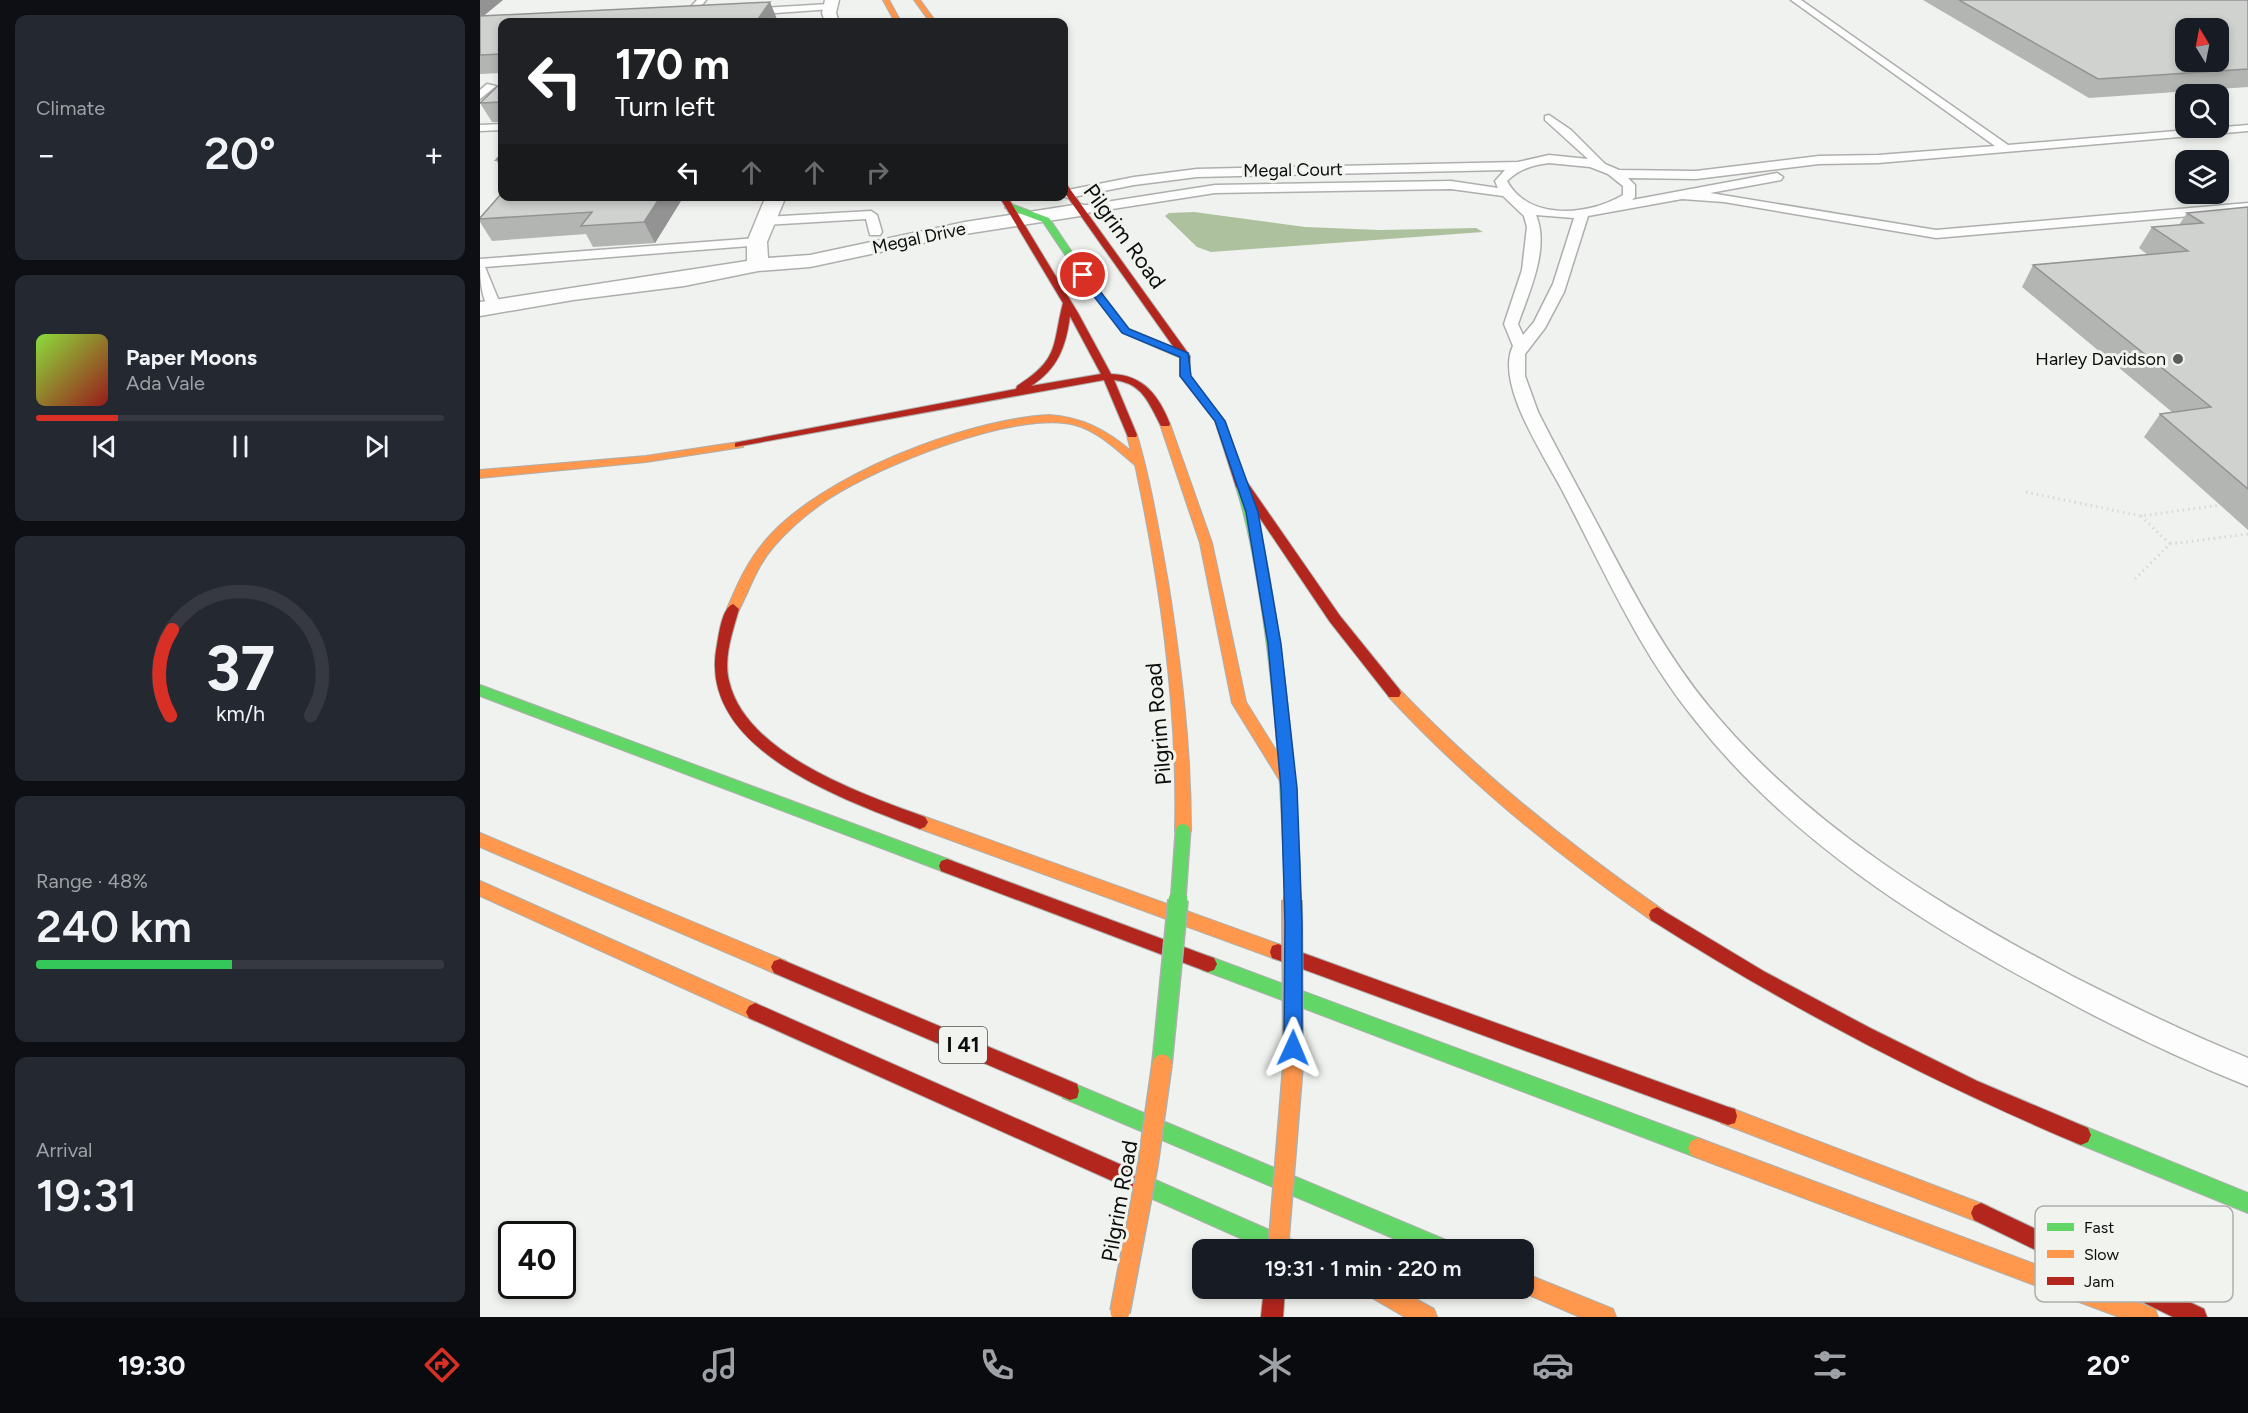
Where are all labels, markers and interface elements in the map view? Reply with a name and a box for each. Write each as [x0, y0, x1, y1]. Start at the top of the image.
north arrow [2175, 18, 2229, 72]
map controls [2175, 18, 2229, 204]
text: 170 m [615, 39, 730, 90]
icon: left [516, 42, 594, 120]
button: search [2175, 84, 2229, 138]
text: Turn left [615, 90, 715, 123]
text: Climate [36, 96, 105, 120]
text: 20° [204, 126, 276, 180]
text: − [36, 135, 57, 174]
text: + [423, 135, 444, 174]
button: layers [2175, 150, 2229, 204]
icon: left [672, 156, 705, 189]
icon: ahead [735, 156, 768, 189]
icon: ahead [798, 156, 831, 189]
icon: right [861, 156, 894, 189]
street label: Megal Court [1243, 158, 1343, 182]
street label: Pilgrim Road [1078, 179, 1172, 294]
street label: Megal Drive [870, 217, 968, 259]
pin [1057, 249, 1108, 300]
icon: arrive [1066, 258, 1099, 291]
text: Paper Moons [126, 344, 257, 371]
place label: Harley Davidson [2035, 348, 2166, 370]
marker: Harley Davidson [2171, 352, 2185, 366]
text: Ada Vale [126, 371, 205, 395]
icon: previous [88, 430, 121, 463]
icon: pause [224, 430, 257, 463]
icon: next [360, 430, 393, 463]
text: 37 [205, 631, 275, 706]
street label: Pilgrim Road [1140, 662, 1177, 786]
text: km/h [216, 701, 264, 726]
text: Range · 48% [36, 869, 148, 893]
text: 240 km [36, 899, 192, 953]
position arrow [1261, 1016, 1325, 1080]
road number: I 41 [939, 1027, 987, 1063]
text: Arrival [36, 1138, 92, 1162]
street label: Pilgrim Road [1096, 1138, 1143, 1264]
text: 19:31 [36, 1168, 137, 1222]
legend [2035, 1206, 2233, 1302]
text: Fast [2084, 1218, 2114, 1237]
speed limit sign: 40 [498, 1221, 576, 1299]
text: Slow [2084, 1245, 2119, 1264]
text: 19:31 · 1 min · 220 m [1264, 1255, 1462, 1282]
text: Jam [2084, 1272, 2114, 1291]
icon: directions [421, 1344, 463, 1386]
icon: music [699, 1344, 741, 1386]
icon: phone [976, 1344, 1018, 1386]
icon: climate [1254, 1344, 1296, 1386]
icon: car [1532, 1344, 1574, 1386]
icon: filters [1809, 1344, 1851, 1386]
text: 19:30 [118, 1349, 186, 1382]
text: 20° [2087, 1349, 2130, 1382]

